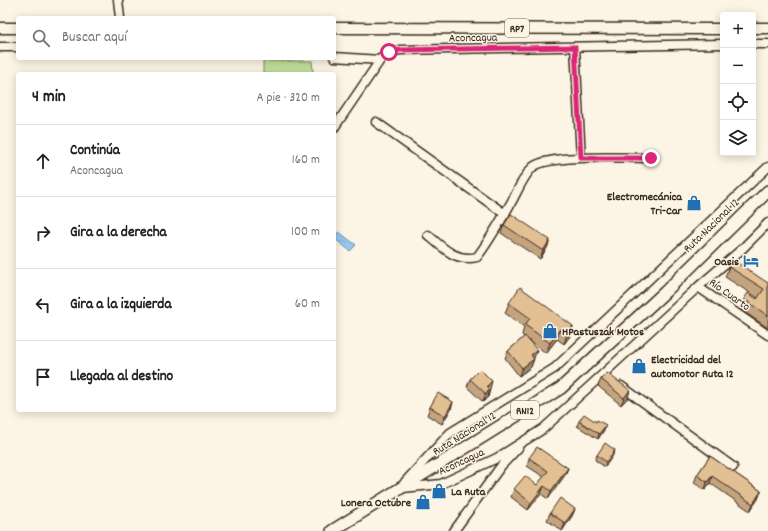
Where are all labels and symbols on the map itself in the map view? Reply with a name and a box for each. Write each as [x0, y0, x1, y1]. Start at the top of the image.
road number: RP7 [505, 19, 529, 37]
street label: Aconcagua [448, 30, 498, 47]
route start [380, 43, 398, 61]
route end [642, 149, 660, 167]
place label: Electromecánica Tri-Car [607, 189, 683, 220]
shop icon: Electromecánica Tri-Car [685, 194, 703, 212]
street label: Ruta Nacional 12 [680, 195, 744, 257]
hotel icon: Oasis [742, 252, 760, 270]
place label: Oasis [714, 254, 739, 271]
street label: Río Cuarto [705, 275, 753, 316]
shop icon: HPastuszak Motos [541, 322, 559, 340]
place label: HPastuszak Motos [562, 324, 644, 341]
place label: Electricidad del automotor Ruta 12 [651, 352, 734, 383]
shop icon: Electricidad del automotor Ruta 12 [630, 357, 648, 375]
road number: RN12 [511, 401, 539, 419]
street label: Ruta Nacional 12 [430, 408, 500, 461]
street label: Aconcagua [436, 444, 488, 480]
shop icon: La Ruta [430, 482, 448, 500]
place label: La Ruta [451, 484, 487, 501]
shop icon: Lonera Octubre [414, 493, 432, 511]
place label: Lonera Octubre [341, 495, 412, 512]

